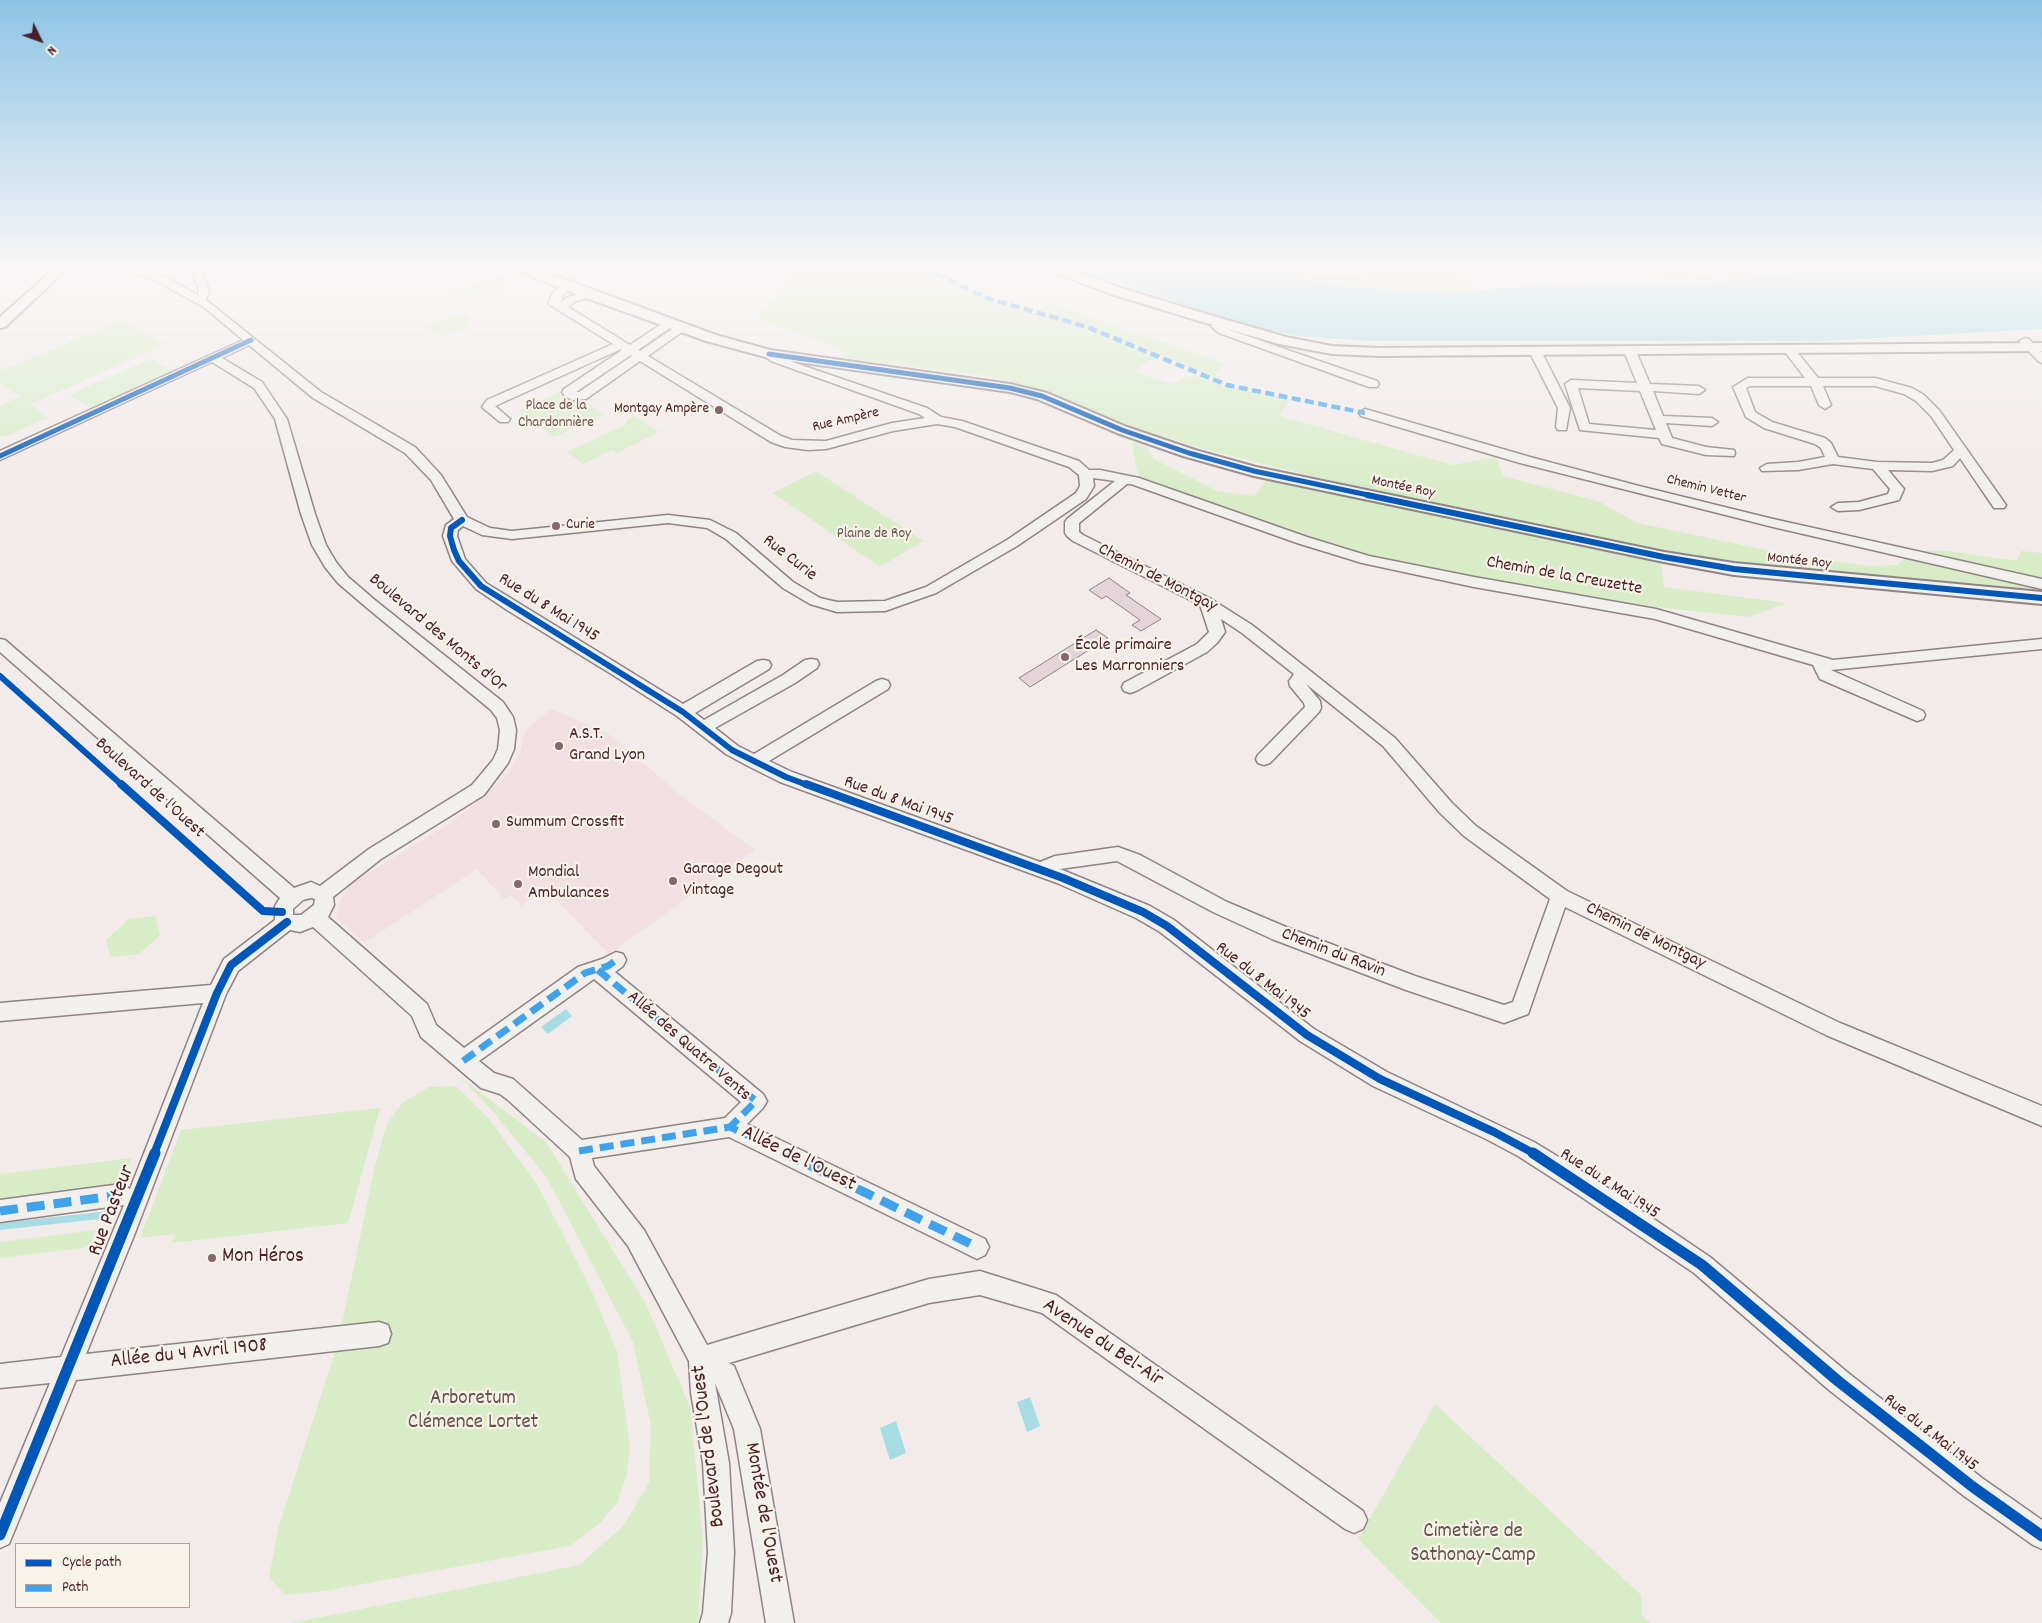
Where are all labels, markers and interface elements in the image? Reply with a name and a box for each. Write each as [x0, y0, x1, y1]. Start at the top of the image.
north arrow [15, 15, 65, 65]
text: N [41, 41, 61, 59]
park label: Place de la Chardonnière [518, 398, 594, 433]
place label: Montgay Ampère [614, 401, 709, 419]
marker: Montgay Ampère [713, 404, 725, 416]
street label: Rue Ampère [811, 405, 881, 437]
street label: Chemin Vetter [1664, 471, 1748, 509]
street label: Montée Roy [1370, 472, 1436, 504]
place label: Curie [566, 517, 595, 535]
marker: Curie [550, 520, 562, 532]
park label: Plaine de Roy [837, 526, 911, 544]
street label: Rue Curie [757, 531, 821, 587]
street label: Chemin de Montgay [1094, 540, 1220, 618]
street label: Montée Roy [1766, 550, 1832, 574]
street label: Chemin de la Creuzette [1484, 553, 1644, 601]
street label: Rue du 8 Mai 1945 [494, 569, 602, 649]
street label: Boulevard des Monts d'Or [363, 570, 511, 698]
place label: École primaire Les Marronniers [1075, 636, 1184, 679]
marker: École primaire Les Marronniers [1059, 651, 1071, 663]
place label: A.S.T. Grand Lyon [569, 725, 645, 768]
street label: Boulevard de l'Ouest [90, 734, 208, 844]
marker: A.S.T. Grand Lyon [553, 740, 565, 752]
street label: Rue du 8 Mai 1945 [840, 772, 956, 832]
place label: Summum Crossfit [506, 813, 624, 835]
marker: Summum Crossfit [490, 818, 502, 830]
place label: Garage Degout Vintage [683, 860, 783, 902]
place label: Mondial Ambulances [528, 863, 610, 906]
marker: Garage Degout Vintage [667, 875, 679, 887]
marker: Mondial Ambulances [512, 878, 524, 890]
street label: Chemin de Montgay [1581, 899, 1709, 975]
street label: Chemin du Ravin [1278, 924, 1388, 984]
street label: Rue du 8 Mai 1945 [1210, 938, 1314, 1026]
street label: Allée des Quatre Vents [622, 987, 754, 1107]
street label: Allée de l'Ouest [737, 1121, 859, 1199]
street label: Rue du 8 Mai 1945 [1555, 1145, 1663, 1225]
street label: Rue Pasteur [84, 1162, 142, 1260]
place label: Mon Héros [222, 1245, 304, 1271]
marker: Mon Héros [206, 1252, 218, 1264]
street label: Avenue du Bel-Air [1037, 1294, 1167, 1394]
street label: Allée du 4 Avril 1908 [109, 1334, 269, 1376]
street label: Boulevard de l'Ouest [688, 1363, 732, 1529]
park label: Arboretum Clémence Lortet [408, 1387, 538, 1437]
street label: Rue du 8 Mai 1945 [1878, 1390, 1982, 1478]
street label: Montée de l'Ouest [737, 1441, 787, 1585]
park label: Cimetière de Sathonay-Camp [1410, 1520, 1536, 1570]
legend [15, 1543, 190, 1608]
text: Cycle path [62, 1552, 121, 1574]
text: Path [62, 1577, 88, 1599]

